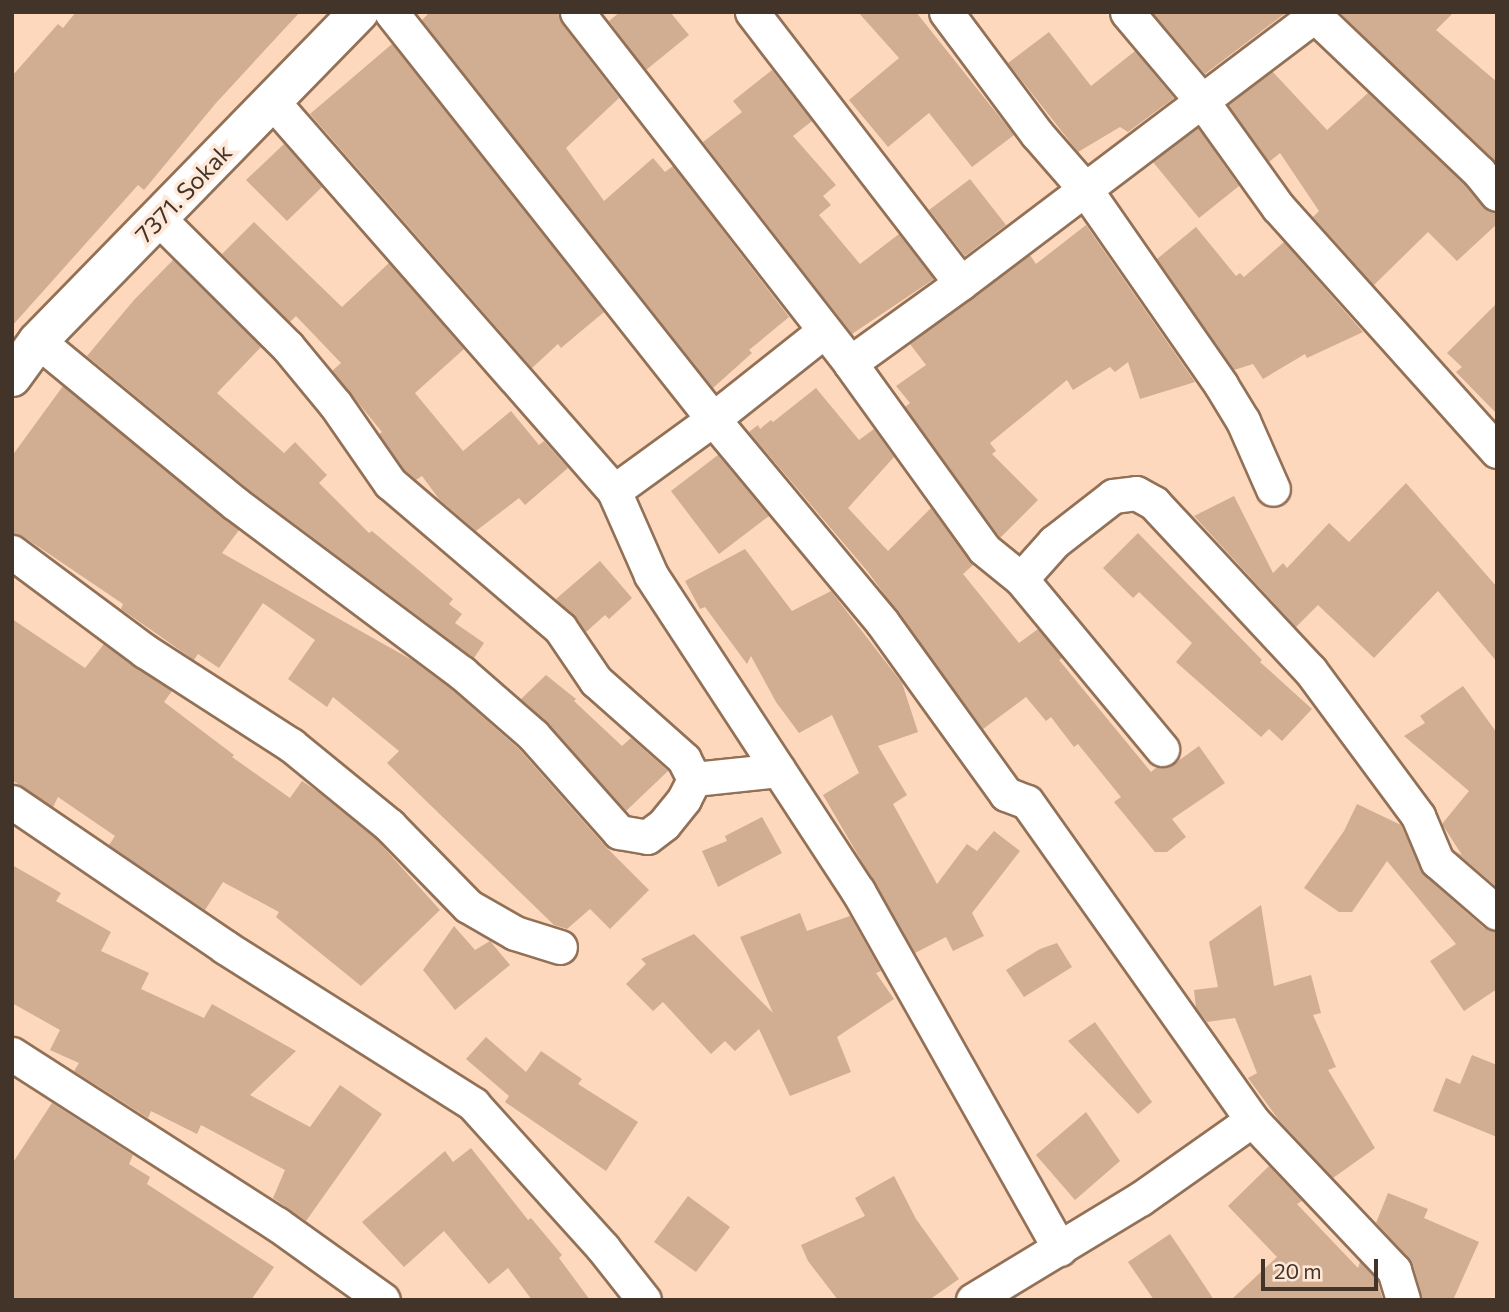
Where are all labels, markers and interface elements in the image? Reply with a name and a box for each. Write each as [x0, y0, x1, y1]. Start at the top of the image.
street label: 7371. Sokak [129, 138, 237, 248]
scale bar [1264, 1246, 1381, 1290]
text: 20 m [1274, 1258, 1322, 1283]

